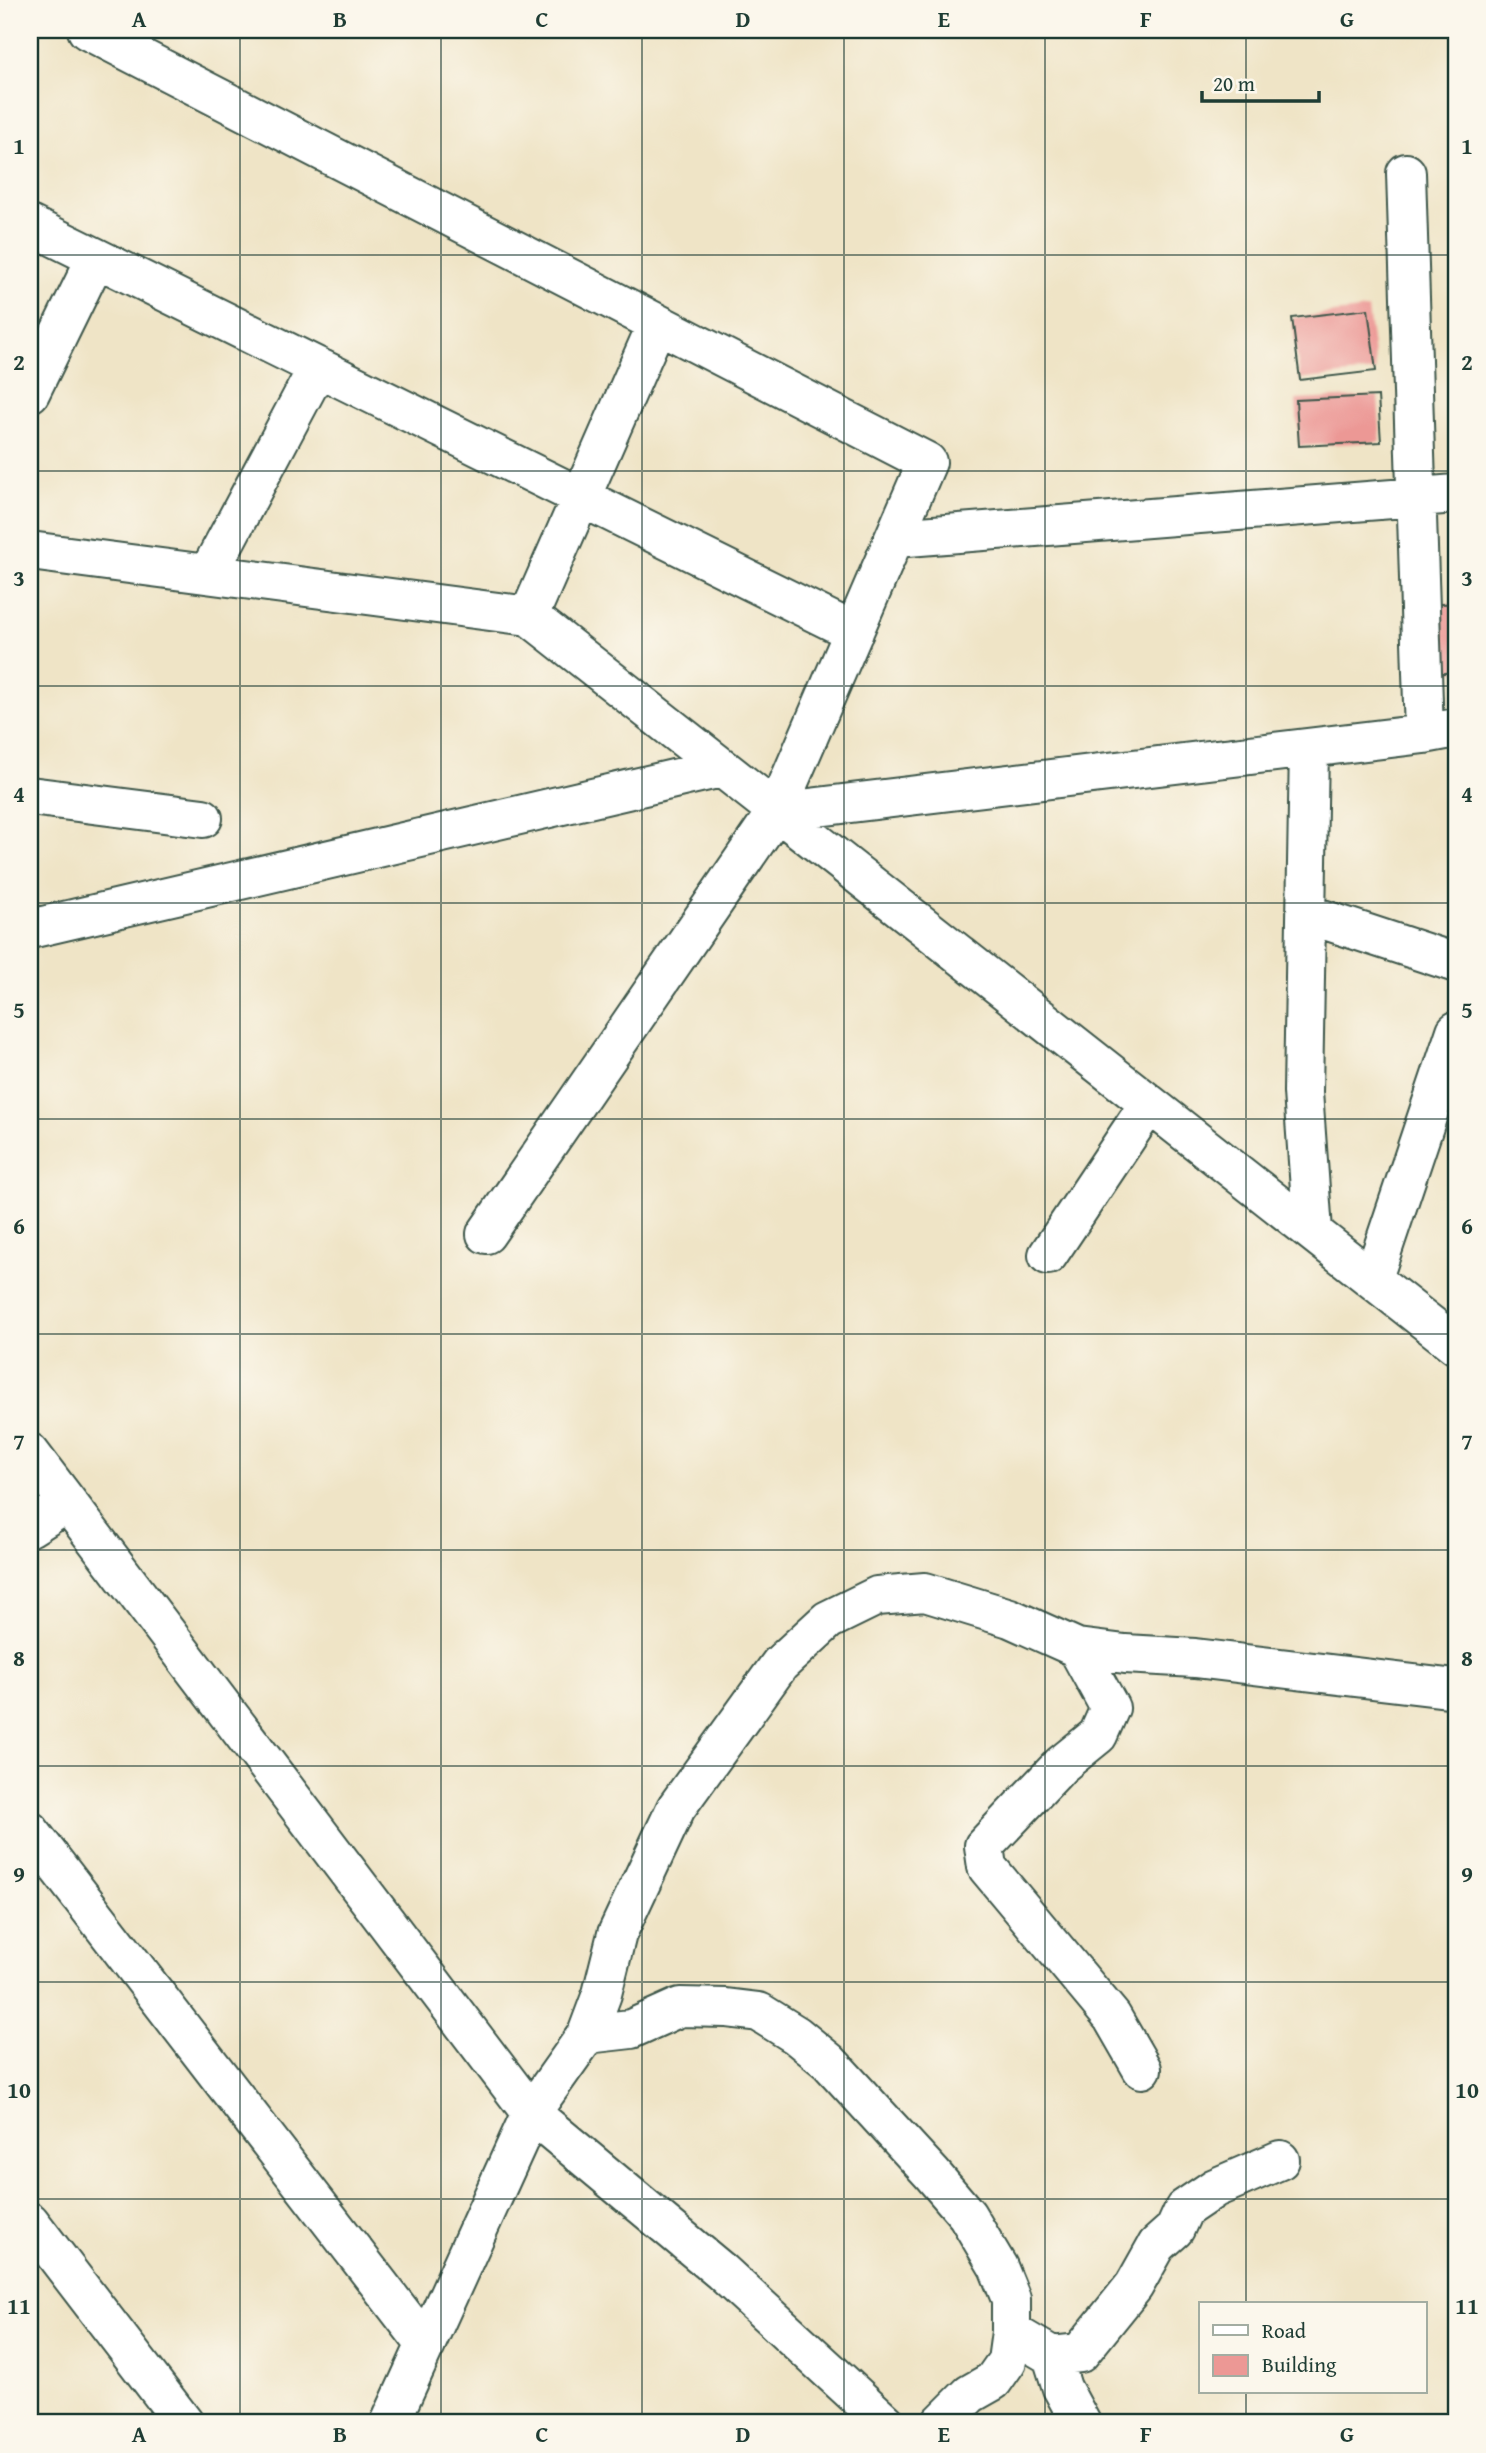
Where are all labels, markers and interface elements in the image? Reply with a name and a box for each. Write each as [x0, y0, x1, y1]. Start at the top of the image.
text: A [132, 2, 147, 35]
text: B [333, 2, 347, 35]
text: C [535, 2, 549, 35]
text: D [736, 2, 751, 35]
text: E [938, 2, 950, 35]
text: F [1140, 2, 1152, 35]
text: G [1340, 2, 1354, 35]
scale bar [1202, 60, 1320, 104]
text: 20 m [1213, 68, 1255, 99]
text: 1 [13, 129, 25, 162]
text: 1 [1461, 129, 1473, 162]
text: 2 [13, 345, 25, 378]
text: 2 [1461, 345, 1473, 378]
text: 3 [13, 561, 25, 594]
text: 3 [1461, 561, 1473, 594]
text: 4 [13, 777, 25, 810]
text: 4 [1461, 777, 1473, 810]
text: 5 [13, 993, 25, 1026]
text: 5 [1461, 993, 1473, 1026]
text: 6 [13, 1209, 25, 1242]
text: 6 [1461, 1209, 1473, 1242]
text: 7 [13, 1425, 25, 1458]
text: 7 [1461, 1425, 1473, 1458]
text: 8 [13, 1641, 25, 1674]
text: 8 [1461, 1641, 1473, 1674]
text: 9 [13, 1857, 25, 1890]
text: 9 [1461, 1857, 1473, 1890]
text: 10 [7, 2073, 31, 2106]
text: 10 [1455, 2073, 1479, 2106]
text: 11 [7, 2289, 31, 2322]
text: 11 [1455, 2289, 1479, 2322]
legend [1199, 2302, 1426, 2394]
text: Road [1262, 2315, 1307, 2346]
text: Building [1262, 2349, 1337, 2380]
text: A [132, 2417, 147, 2450]
text: B [333, 2417, 347, 2450]
text: C [535, 2417, 549, 2450]
text: D [736, 2417, 751, 2450]
text: E [938, 2417, 950, 2450]
text: F [1140, 2417, 1152, 2450]
text: G [1340, 2417, 1354, 2450]

